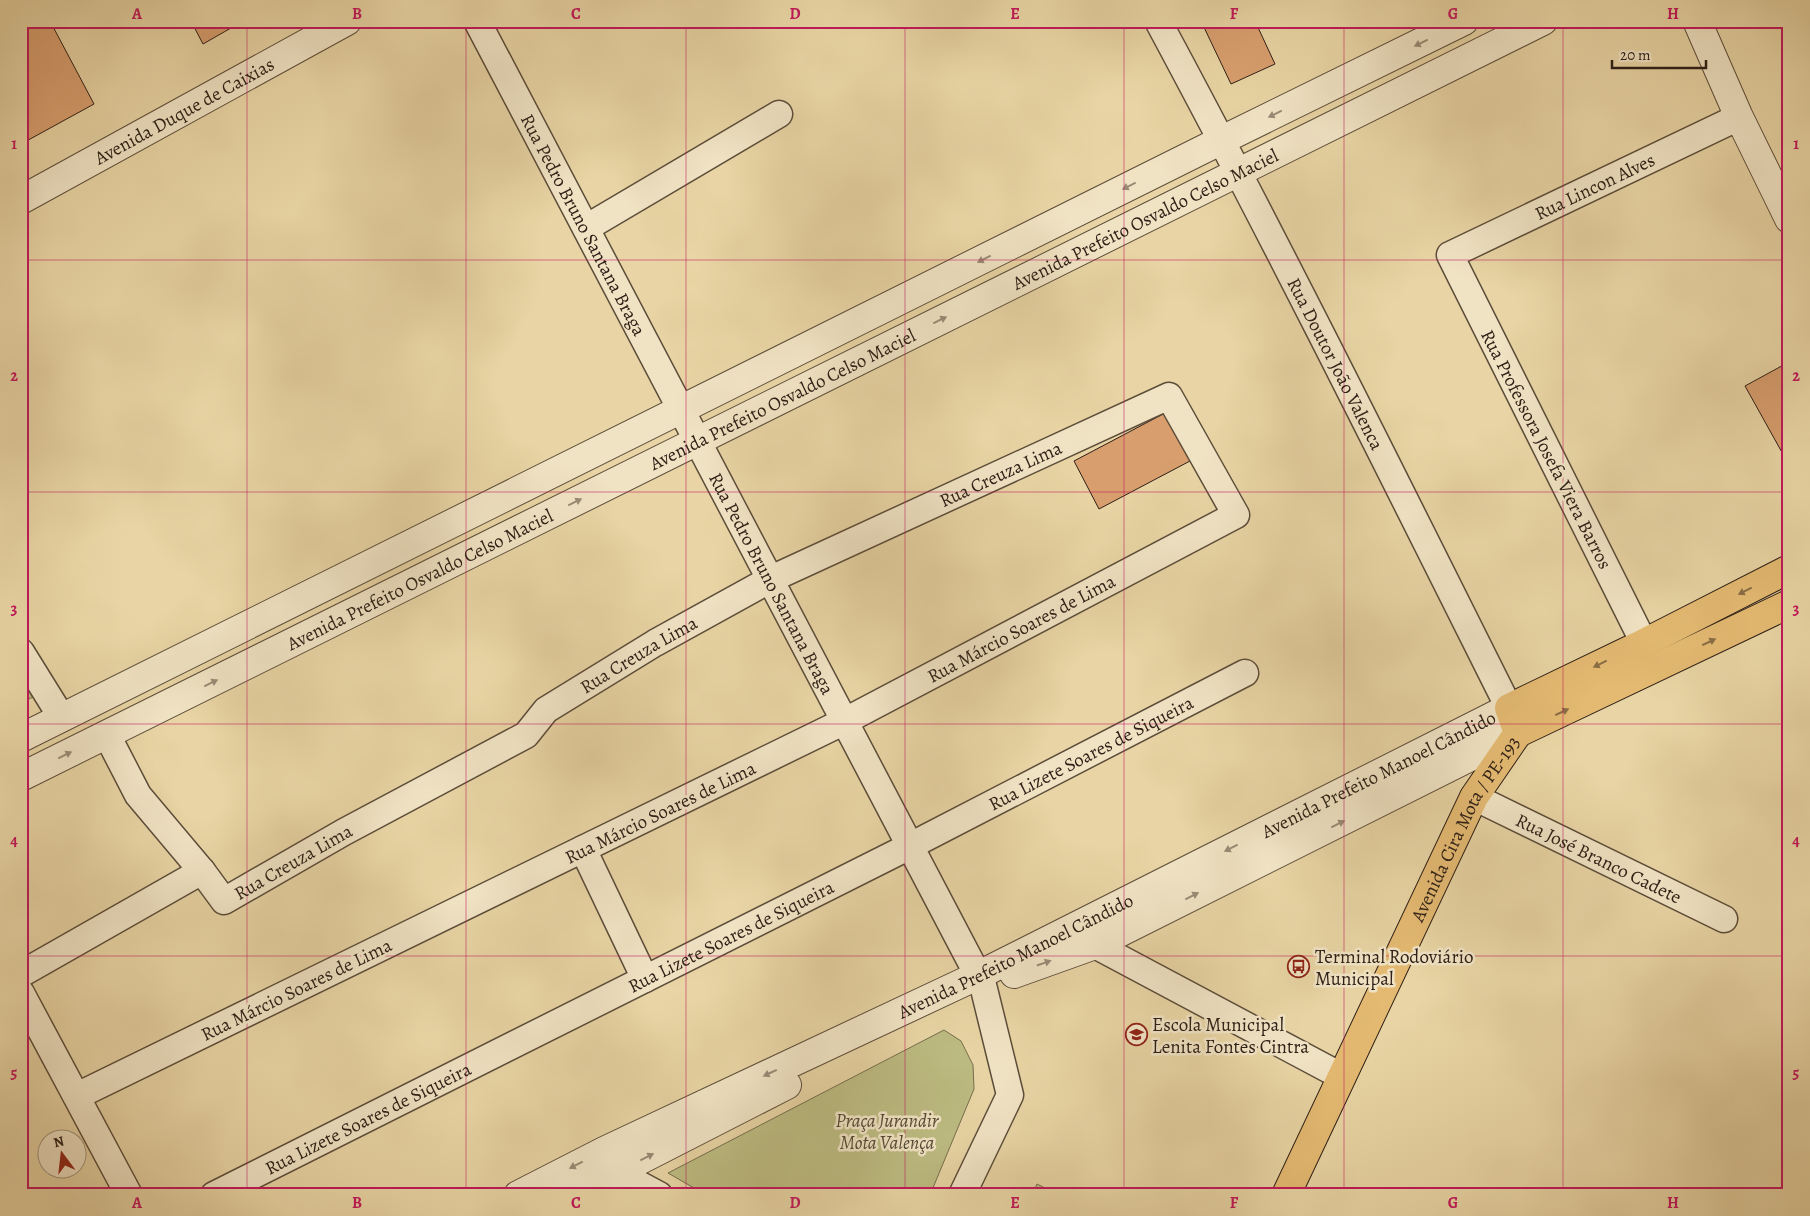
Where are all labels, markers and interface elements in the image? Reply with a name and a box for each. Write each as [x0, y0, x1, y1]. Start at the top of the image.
text: A [131, 3, 143, 25]
text: B [352, 3, 362, 25]
text: C [571, 3, 581, 25]
text: D [789, 3, 801, 25]
text: E [1010, 3, 1020, 25]
text: F [1230, 3, 1239, 25]
text: G [1448, 3, 1458, 25]
text: H [1667, 3, 1679, 25]
scale bar [1612, 38, 1706, 70]
one-way arrow [1413, 39, 1428, 47]
text: 20 m [1620, 45, 1651, 65]
street label: Avenida Duque de Caixias [89, 51, 279, 172]
street label: Rua Pedro Bruno Santana Braga [514, 110, 652, 341]
one-way arrow [1268, 110, 1282, 118]
text: 1 [11, 133, 17, 155]
text: 1 [1793, 133, 1799, 155]
street label: Avenida Prefeito Osvaldo Celso Maciel [1007, 142, 1283, 297]
street label: Rua Lincon Alves [1531, 147, 1659, 227]
one-way arrow [1122, 182, 1136, 190]
one-way arrow [976, 255, 991, 263]
street label: Rua Doutor João Valenca [1281, 273, 1390, 455]
one-way arrow [933, 316, 948, 324]
street label: Avenida Prefeito Osvaldo Celso Maciel [644, 323, 920, 477]
street label: Rua Professora Josefa Viera Barros [1474, 325, 1618, 574]
text: 2 [10, 365, 18, 387]
text: 2 [1792, 365, 1800, 387]
street label: Rua Creuza Lima [935, 435, 1066, 514]
street label: Rua Pedro Bruno Santana Braga [702, 468, 840, 699]
one-way arrow [568, 498, 583, 506]
street label: Avenida Prefeito Osvaldo Celso Maciel [282, 503, 558, 657]
street label: Rua Márcio Soares de Lima [923, 568, 1120, 690]
one-way arrow [1738, 587, 1753, 595]
text: 3 [11, 598, 18, 620]
text: 3 [1793, 598, 1800, 620]
street label: Rua Creuza Lima [575, 610, 702, 700]
one-way arrow [1702, 638, 1716, 646]
one-way arrow [1593, 660, 1607, 668]
one-way arrow [203, 679, 218, 687]
street label: Rua Lizete Soares de Siqueira [984, 690, 1198, 817]
street label: Avenida Prefeito Manoel Cândido [1256, 705, 1500, 845]
one-way arrow [1555, 708, 1569, 716]
street label: Avenida Cira Mota / PE-193 [1405, 731, 1526, 927]
one-way arrow [58, 751, 72, 759]
street label: Rua Márcio Soares de Lima [561, 755, 760, 871]
street label: Rua José Branco Cadete [1511, 807, 1686, 910]
street label: Rua Creuza Lima [230, 818, 357, 906]
one-way arrow [1330, 819, 1345, 828]
text: 4 [10, 830, 18, 852]
text: 4 [1792, 830, 1800, 852]
one-way arrow [1224, 844, 1238, 852]
street label: Rua Lizete Soares de Siqueira [624, 874, 839, 999]
street label: Avenida Prefeito Manoel Cândido [893, 887, 1138, 1026]
one-way arrow [1185, 892, 1199, 900]
street label: Rua Márcio Soares de Lima [197, 932, 396, 1048]
place label: Terminal Rodoviário Municipal [1315, 944, 1473, 992]
bus stop icon: Terminal Rodoviário Municipal [1287, 955, 1311, 979]
one-way arrow [1037, 959, 1052, 966]
place label: Escola Municipal Lenita Fontes Cintra [1152, 1012, 1309, 1060]
school or university icon: Escola Municipal Lenita Fontes Cintra [1124, 1023, 1148, 1047]
street label: Rua Lizete Soares de Siqueira [261, 1056, 476, 1181]
text: 5 [11, 1062, 18, 1084]
text: 5 [1793, 1062, 1800, 1084]
one-way arrow [763, 1069, 777, 1077]
park label: Praça Jurandir Mota Valença [836, 1108, 940, 1156]
north arrow [38, 1128, 88, 1178]
text: N [51, 1131, 66, 1152]
one-way arrow [640, 1153, 654, 1161]
one-way arrow [569, 1161, 583, 1169]
text: A [131, 1192, 143, 1214]
text: B [352, 1192, 362, 1214]
text: C [571, 1192, 581, 1214]
text: D [789, 1192, 801, 1214]
text: E [1010, 1192, 1020, 1214]
text: F [1230, 1192, 1239, 1214]
text: G [1448, 1192, 1458, 1214]
text: H [1667, 1192, 1679, 1214]

